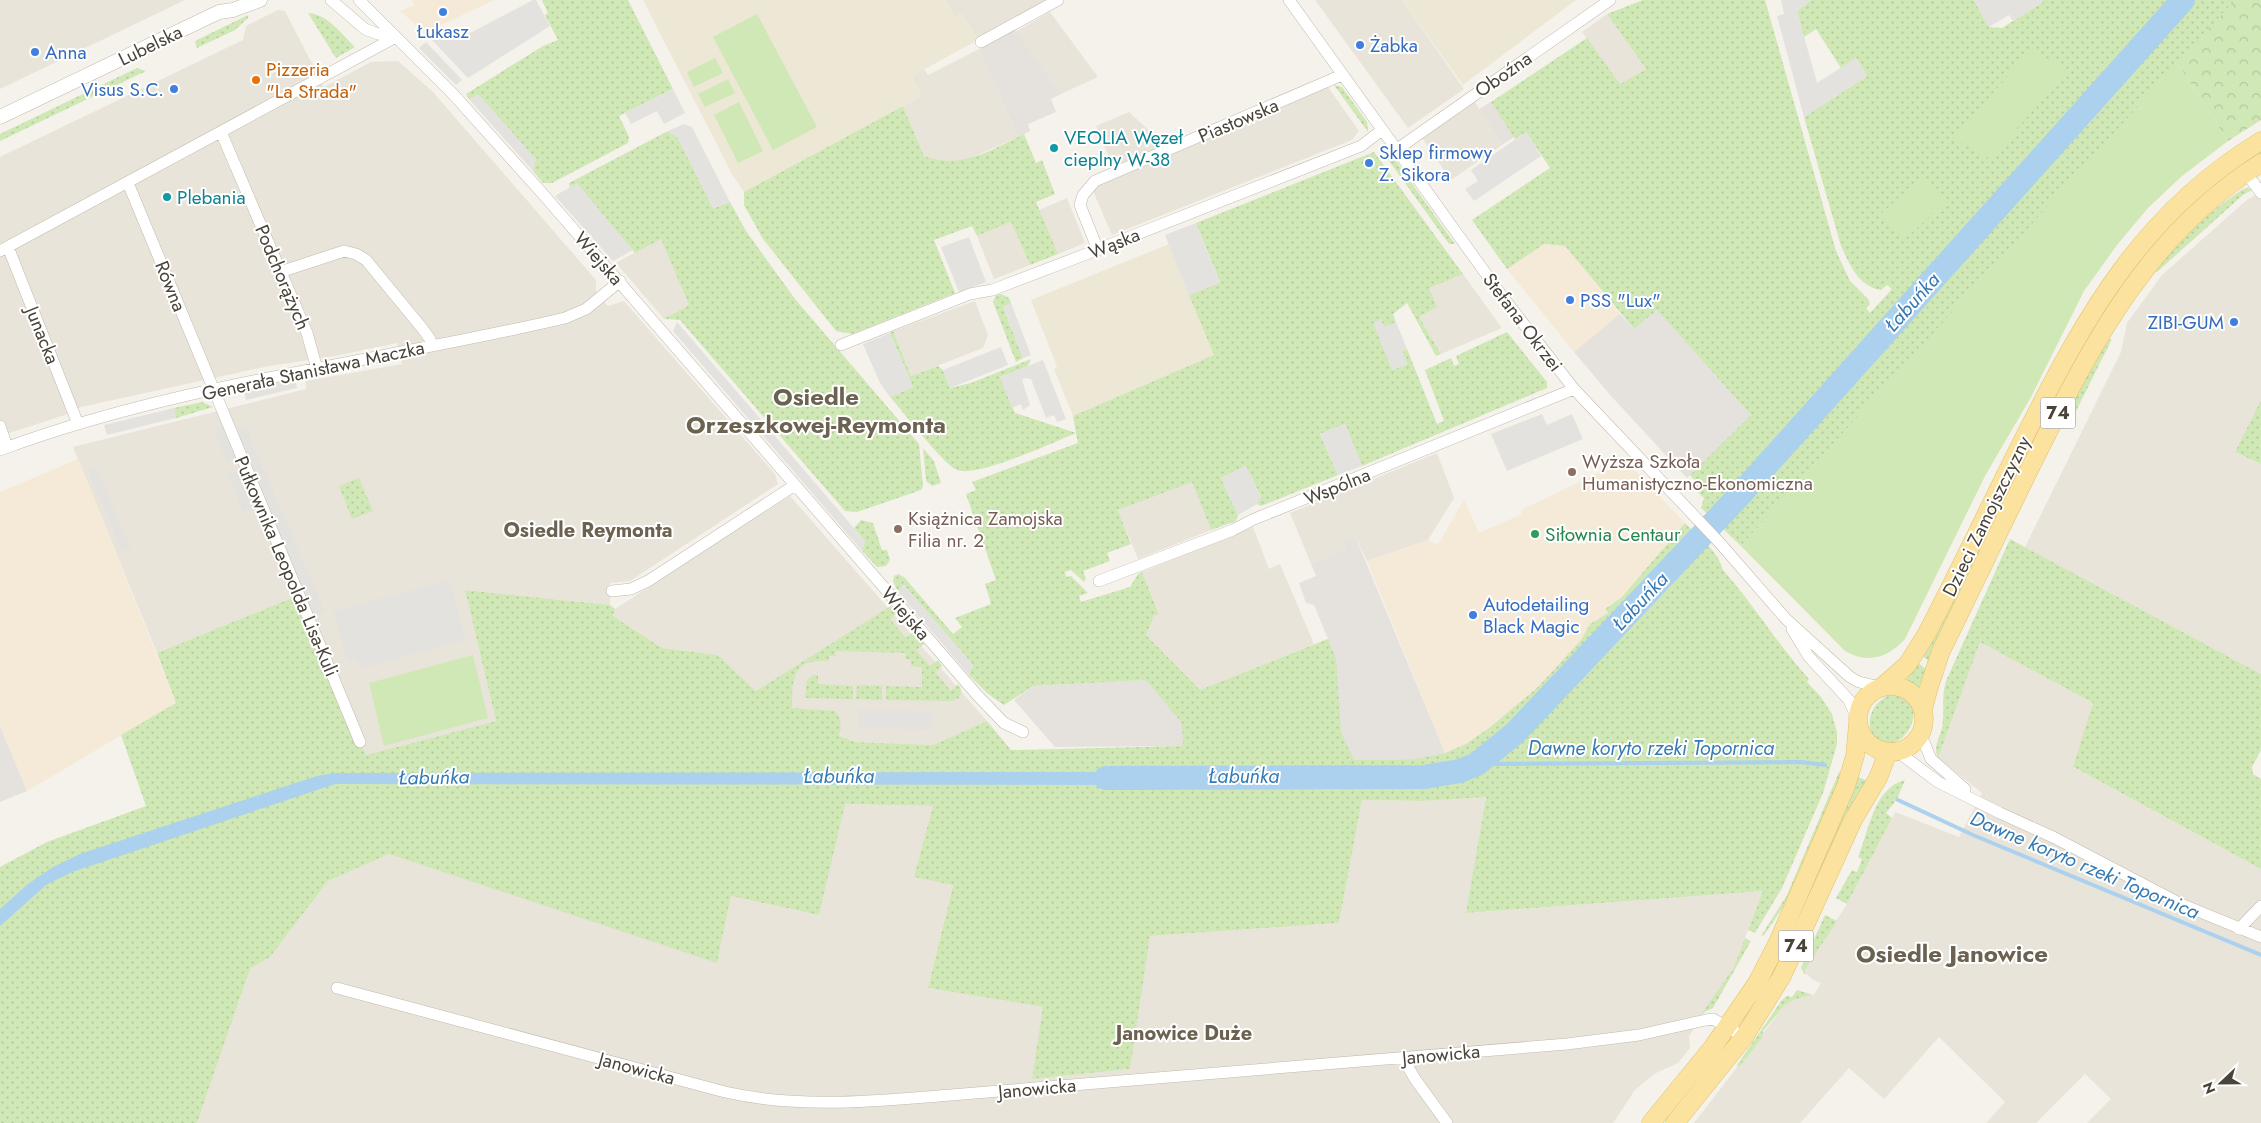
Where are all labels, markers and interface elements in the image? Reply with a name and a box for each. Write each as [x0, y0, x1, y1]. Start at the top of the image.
marker: Łukasz [437, 6, 449, 18]
street label: Lubelska [114, 18, 187, 73]
place label: Łukasz [416, 18, 469, 45]
place label: Żabka [1370, 32, 1418, 59]
place label: Anna [45, 39, 87, 66]
marker: Żabka [1354, 39, 1366, 51]
street label: Oboźna [1469, 45, 1537, 104]
marker: Anna [29, 46, 41, 58]
place label: Pizzeria "La Strada" [266, 56, 357, 105]
marker: Pizzeria "La Strada" [250, 74, 262, 86]
place label: Visus S.C. [81, 76, 164, 103]
marker: Visus S.C. [168, 83, 180, 95]
street label: Piastowska [1194, 91, 1283, 149]
place label: VEOLIA Węzeł cieplny W-38 [1064, 124, 1183, 173]
place label: Sklep firmowy Z. Sikora [1379, 139, 1493, 188]
marker: VEOLIA Węzeł cieplny W-38 [1048, 142, 1060, 154]
marker: Sklep firmowy Z. Sikora [1363, 157, 1375, 169]
place label: Plebania [177, 184, 246, 211]
marker: Plebania [161, 191, 173, 203]
street label: Podchorążych [248, 220, 317, 334]
street label: Wąska [1084, 221, 1144, 266]
street label: Wiejska [568, 226, 630, 291]
street label: Równa [148, 257, 193, 316]
water label: Łabuńka [1878, 266, 1947, 338]
street label: Stefana Okrzei [1476, 267, 1569, 377]
place label: PSS "Lux" [1580, 287, 1661, 314]
marker: PSS "Lux" [1564, 294, 1576, 306]
street label: Junacka [18, 299, 66, 368]
place label: ZIBI-GUM [2148, 309, 2224, 336]
marker: ZIBI-GUM [2228, 316, 2240, 328]
street label: Generała Stanisława Maczka [199, 334, 427, 407]
district label: Osiedle Orzeszkowej-Reymonta [686, 379, 946, 442]
road number: 74 [2040, 398, 2076, 428]
street label: Dzieci Zamojszczyzny [1936, 431, 2037, 601]
place label: Wyższa Szkoła Humanistyczno-Ekonomiczna [1582, 448, 1813, 497]
street label: Pułkownika Leopolda Lisa-Kuli [228, 452, 345, 681]
street label: Wspólna [1300, 461, 1374, 512]
marker: Wyższa Szkoła Humanistyczno-Ekonomiczna [1566, 466, 1578, 478]
place label: Książnica Zamojska Filia nr. 2 [908, 505, 1063, 554]
district label: Osiedle Reymonta [503, 516, 673, 545]
place label: Siłownia Centaur [1545, 521, 1681, 548]
marker: Książnica Zamojska Filia nr. 2 [892, 523, 904, 535]
marker: Siłownia Centaur [1529, 528, 1541, 540]
water label: Łabuńka [1606, 566, 1675, 637]
street label: Wiejska [875, 581, 937, 646]
place label: Autodetailing Black Magic [1483, 591, 1589, 640]
marker: Autodetailing Black Magic [1467, 609, 1479, 621]
water label: Dawne koryto rzeki Topornica [1528, 734, 1774, 763]
water label: Łabuńka [398, 762, 470, 793]
water label: Łabuńka [804, 762, 874, 791]
water label: Łabuńka [1209, 762, 1279, 791]
water label: Dawne koryto rzeki Topornica [1966, 804, 2204, 927]
road number: 74 [1778, 930, 1814, 961]
district label: Osiedle Janowice [1856, 936, 2048, 971]
district label: Janowice Duże [1112, 1019, 1252, 1048]
street label: Janowicka [1398, 1038, 1481, 1072]
street label: Janowicka [593, 1045, 678, 1092]
north arrow [2196, 1058, 2246, 1108]
street label: Janowicka [994, 1072, 1077, 1106]
text: N [2198, 1079, 2220, 1097]

